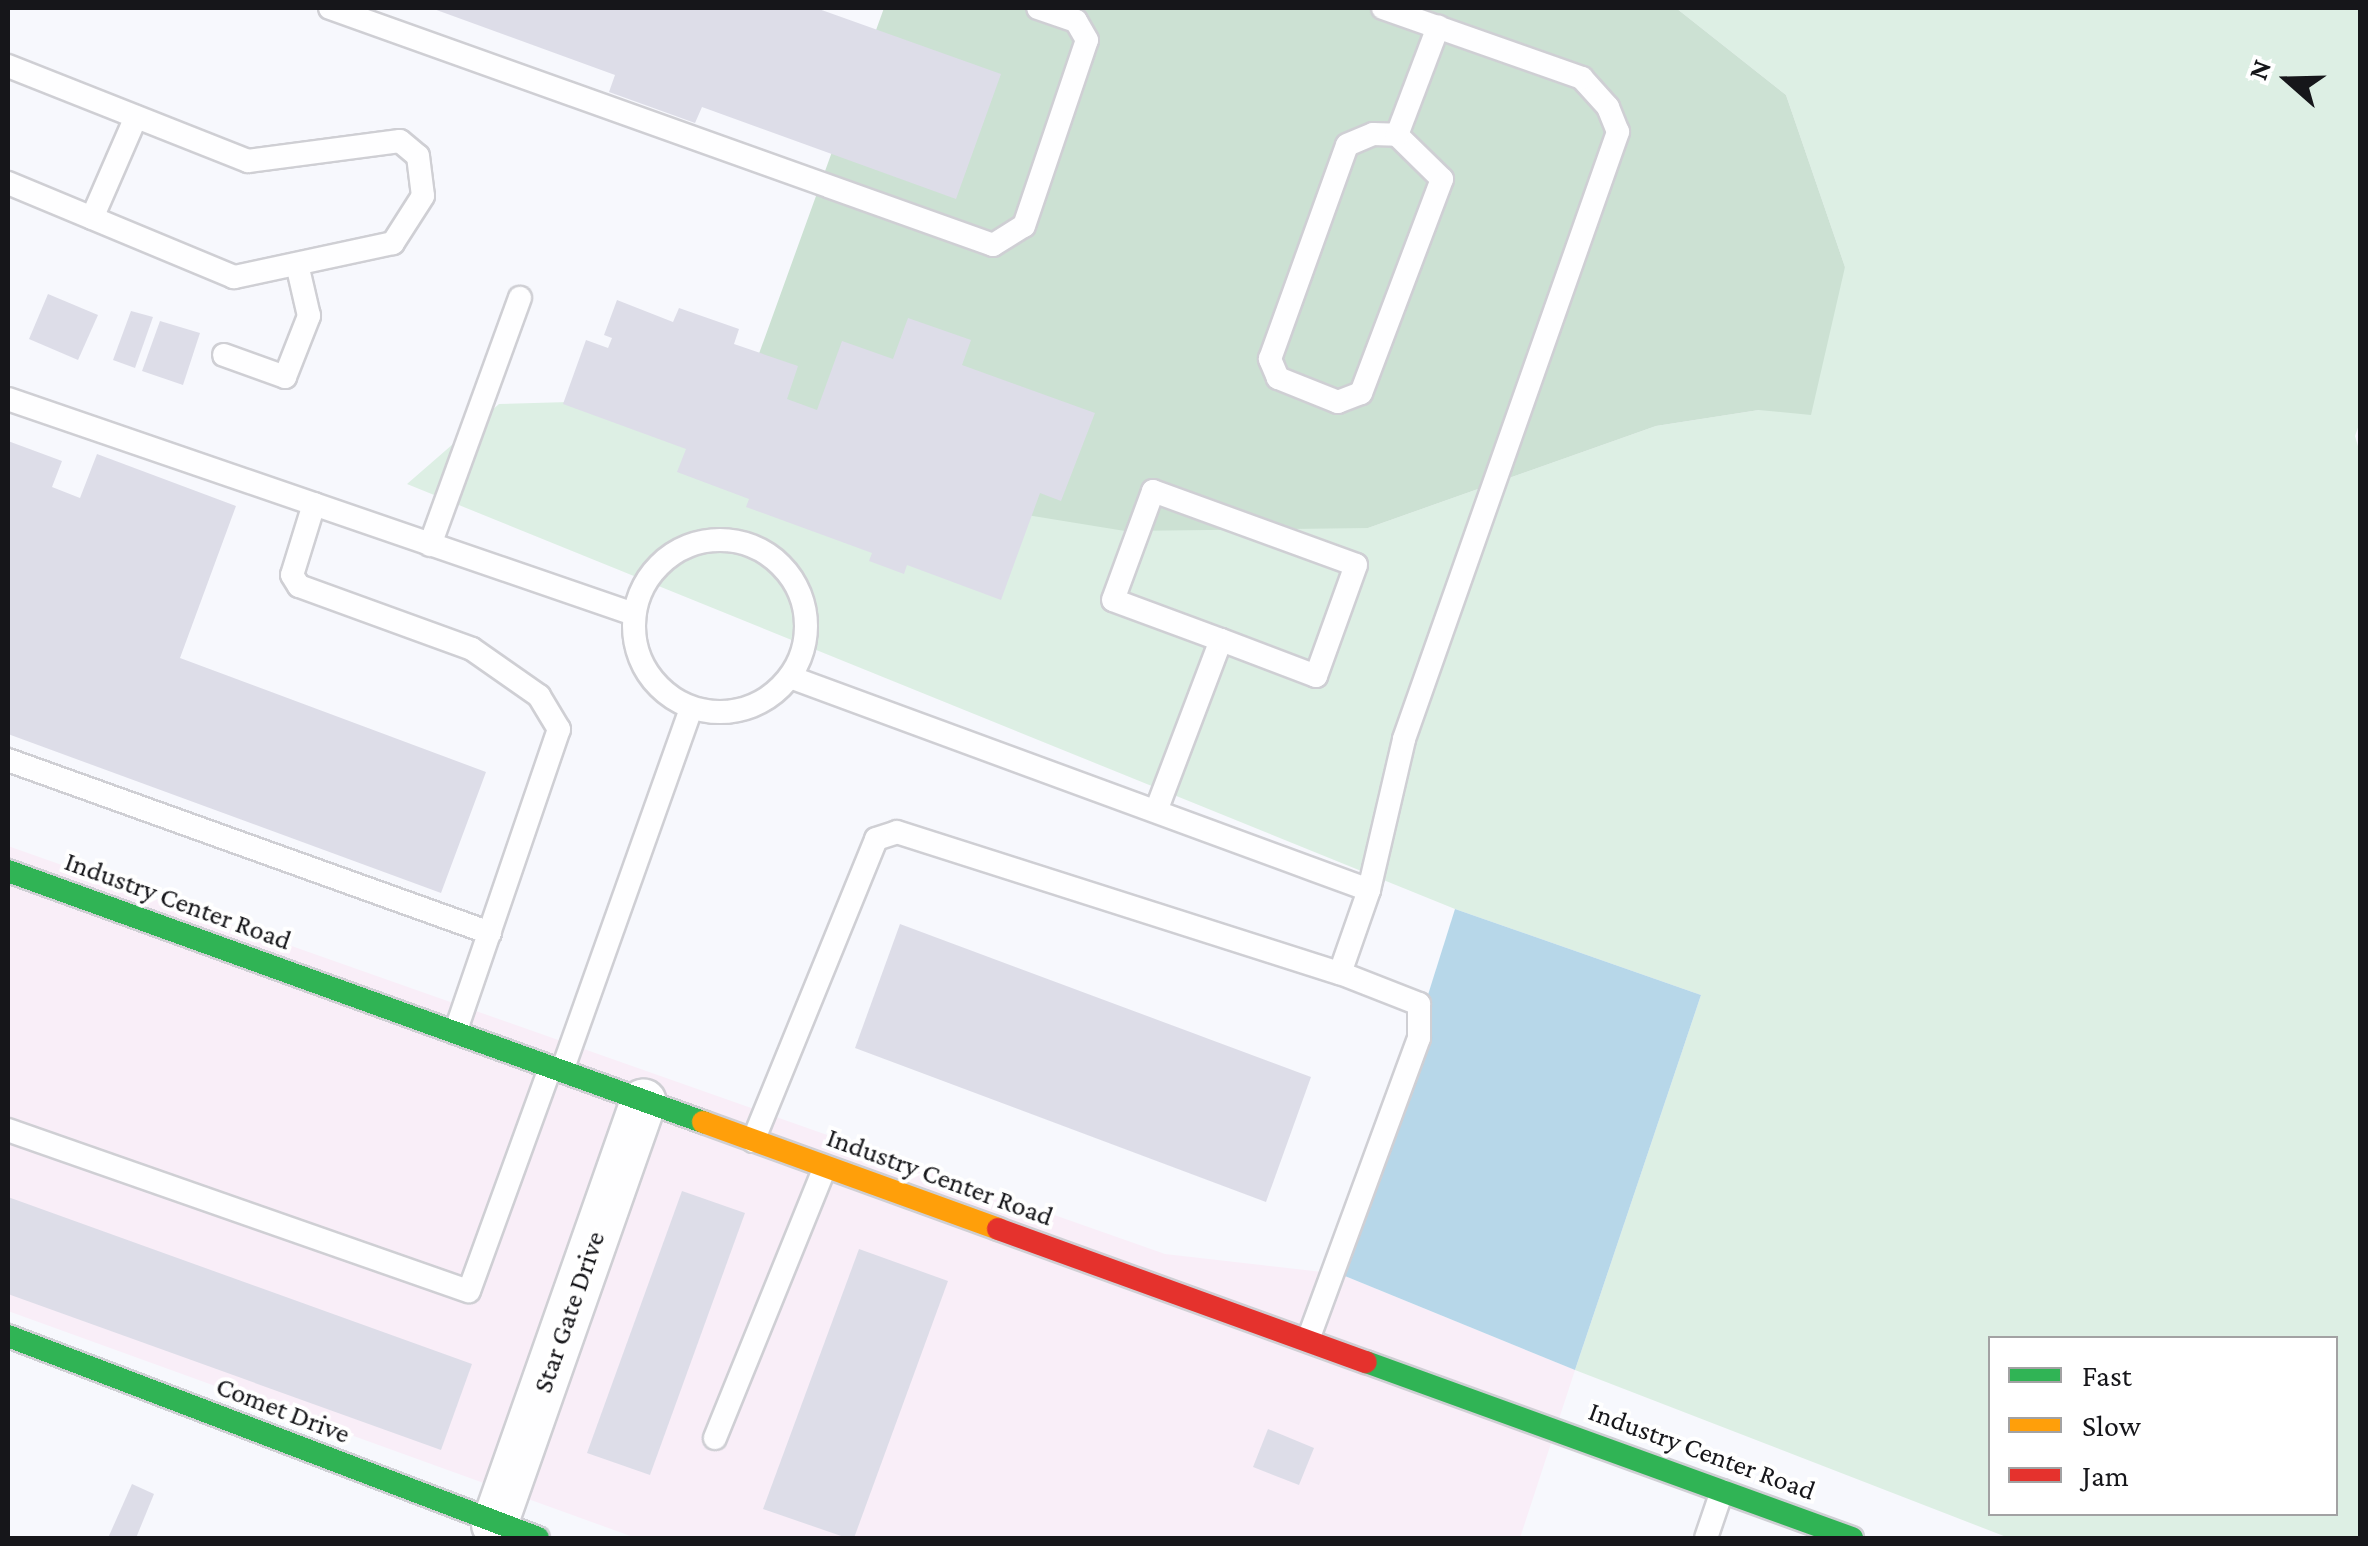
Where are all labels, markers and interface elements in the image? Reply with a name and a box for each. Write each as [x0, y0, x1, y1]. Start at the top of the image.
north arrow [2238, 30, 2338, 130]
text: N [2242, 55, 2277, 84]
street label: Industry Center Road [60, 844, 296, 958]
street label: Industry Center Road [822, 1120, 1058, 1234]
street label: Star Gate Drive [526, 1227, 612, 1397]
legend [1988, 1336, 2338, 1516]
text: Fast [2082, 1359, 2132, 1392]
street label: Comet Drive [211, 1369, 355, 1451]
street label: Industry Center Road [1584, 1394, 1820, 1508]
text: Slow [2082, 1409, 2141, 1442]
text: Jam [2082, 1459, 2129, 1492]

